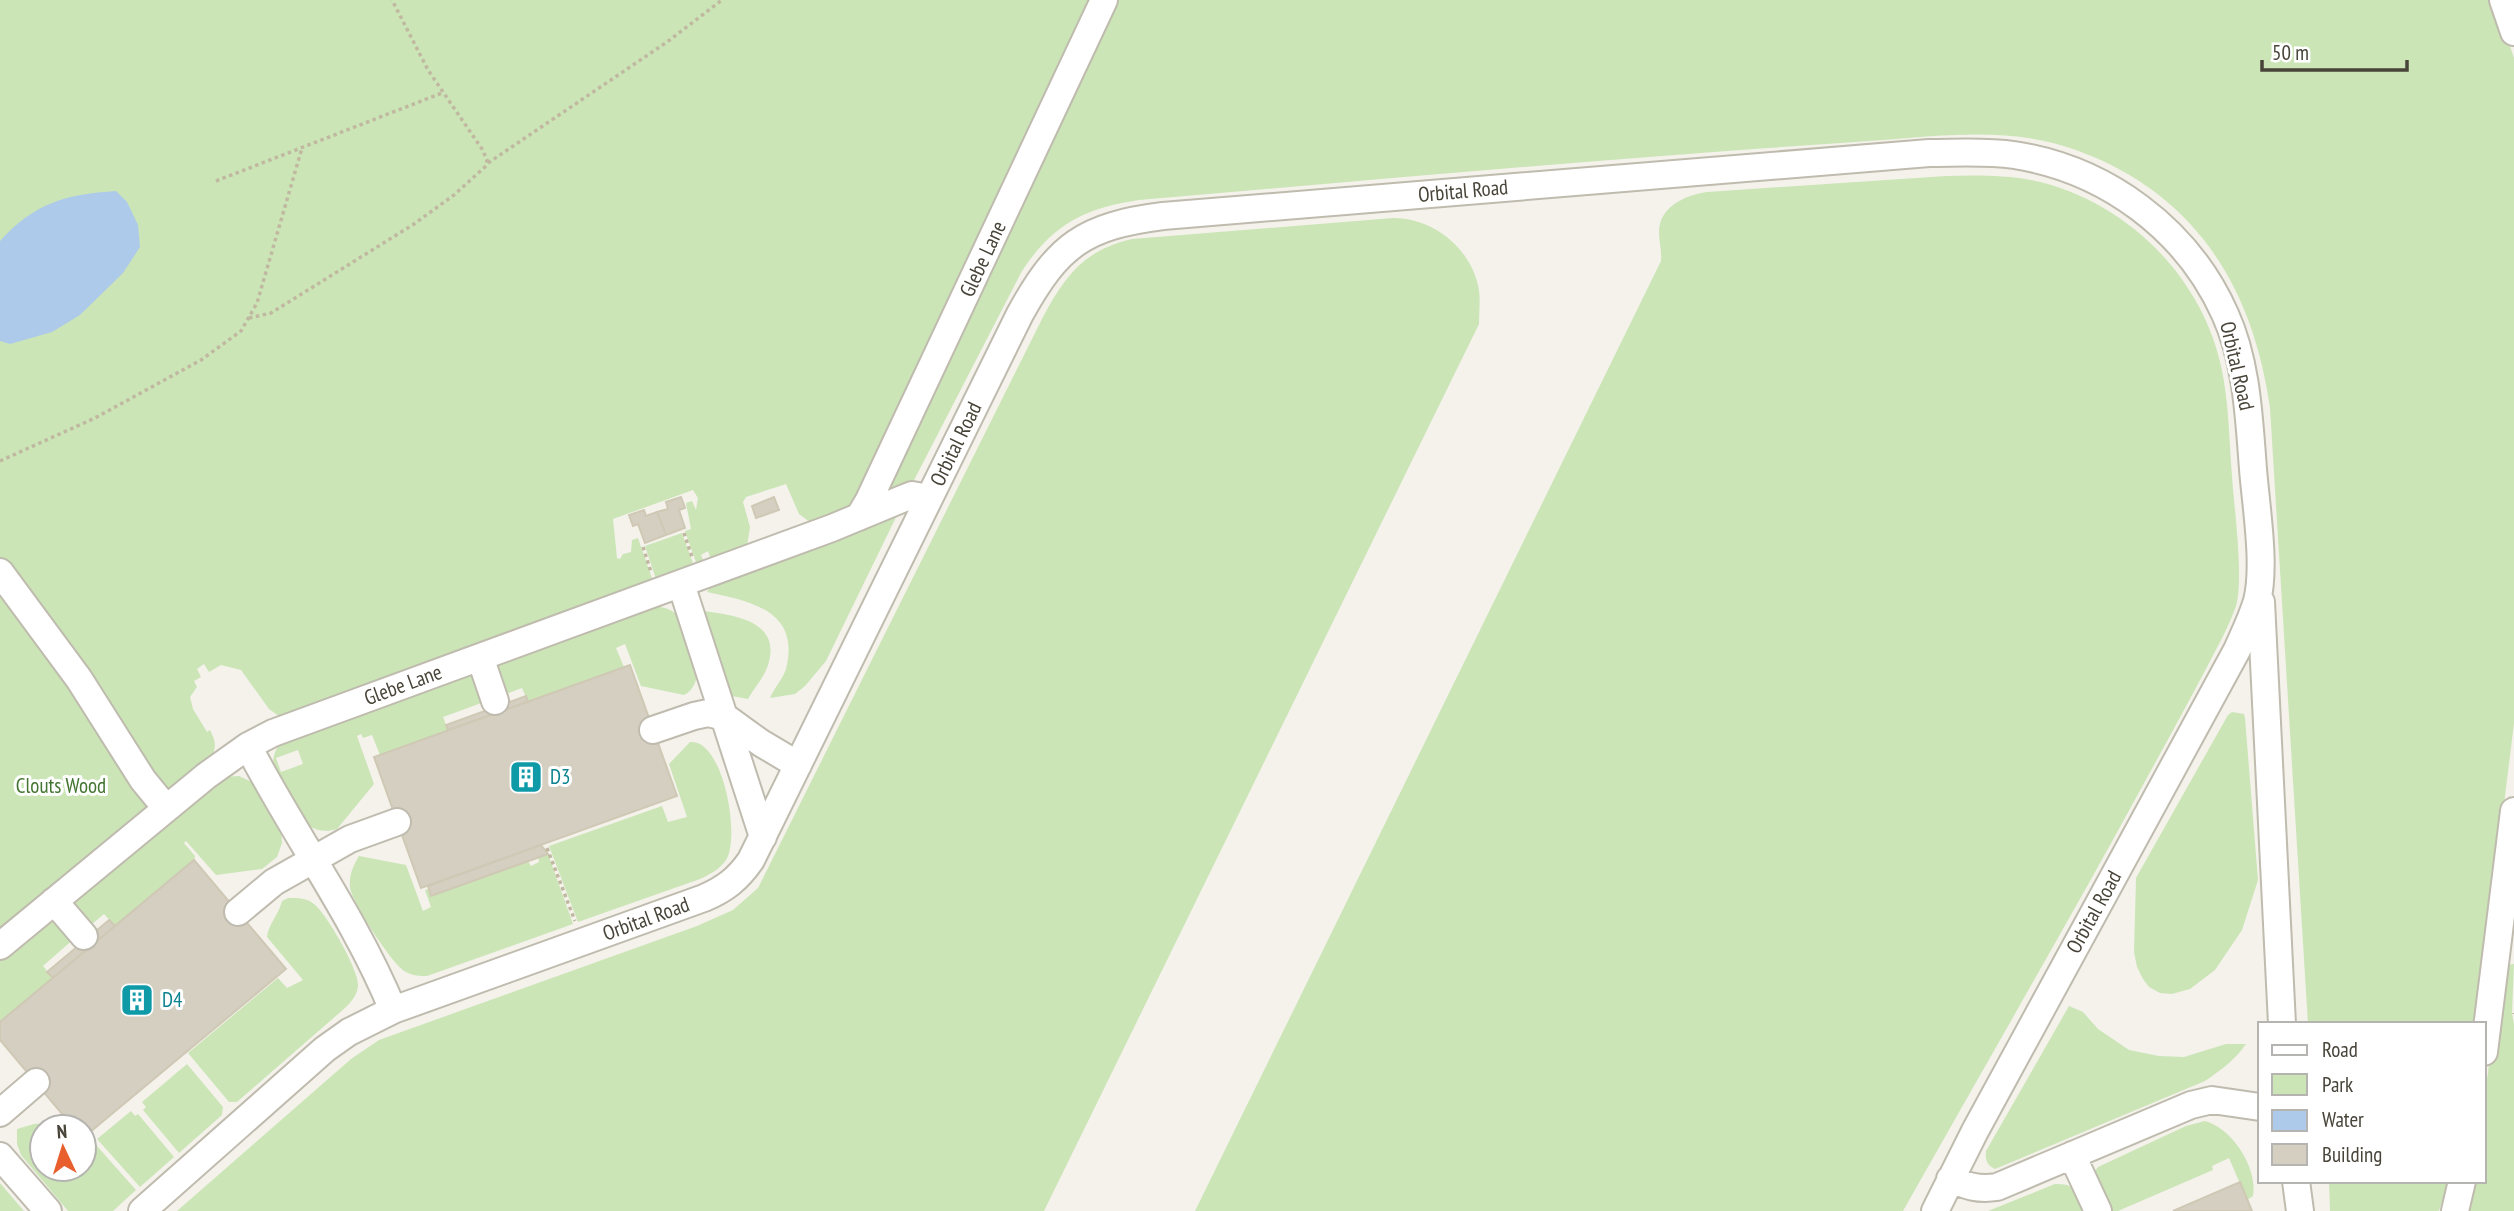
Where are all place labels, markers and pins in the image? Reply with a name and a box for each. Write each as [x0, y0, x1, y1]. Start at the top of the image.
building icon: D3 [507, 758, 545, 796]
place label: D3 [550, 763, 570, 790]
building icon: D4 [118, 981, 156, 1019]
place label: D4 [162, 986, 183, 1013]

